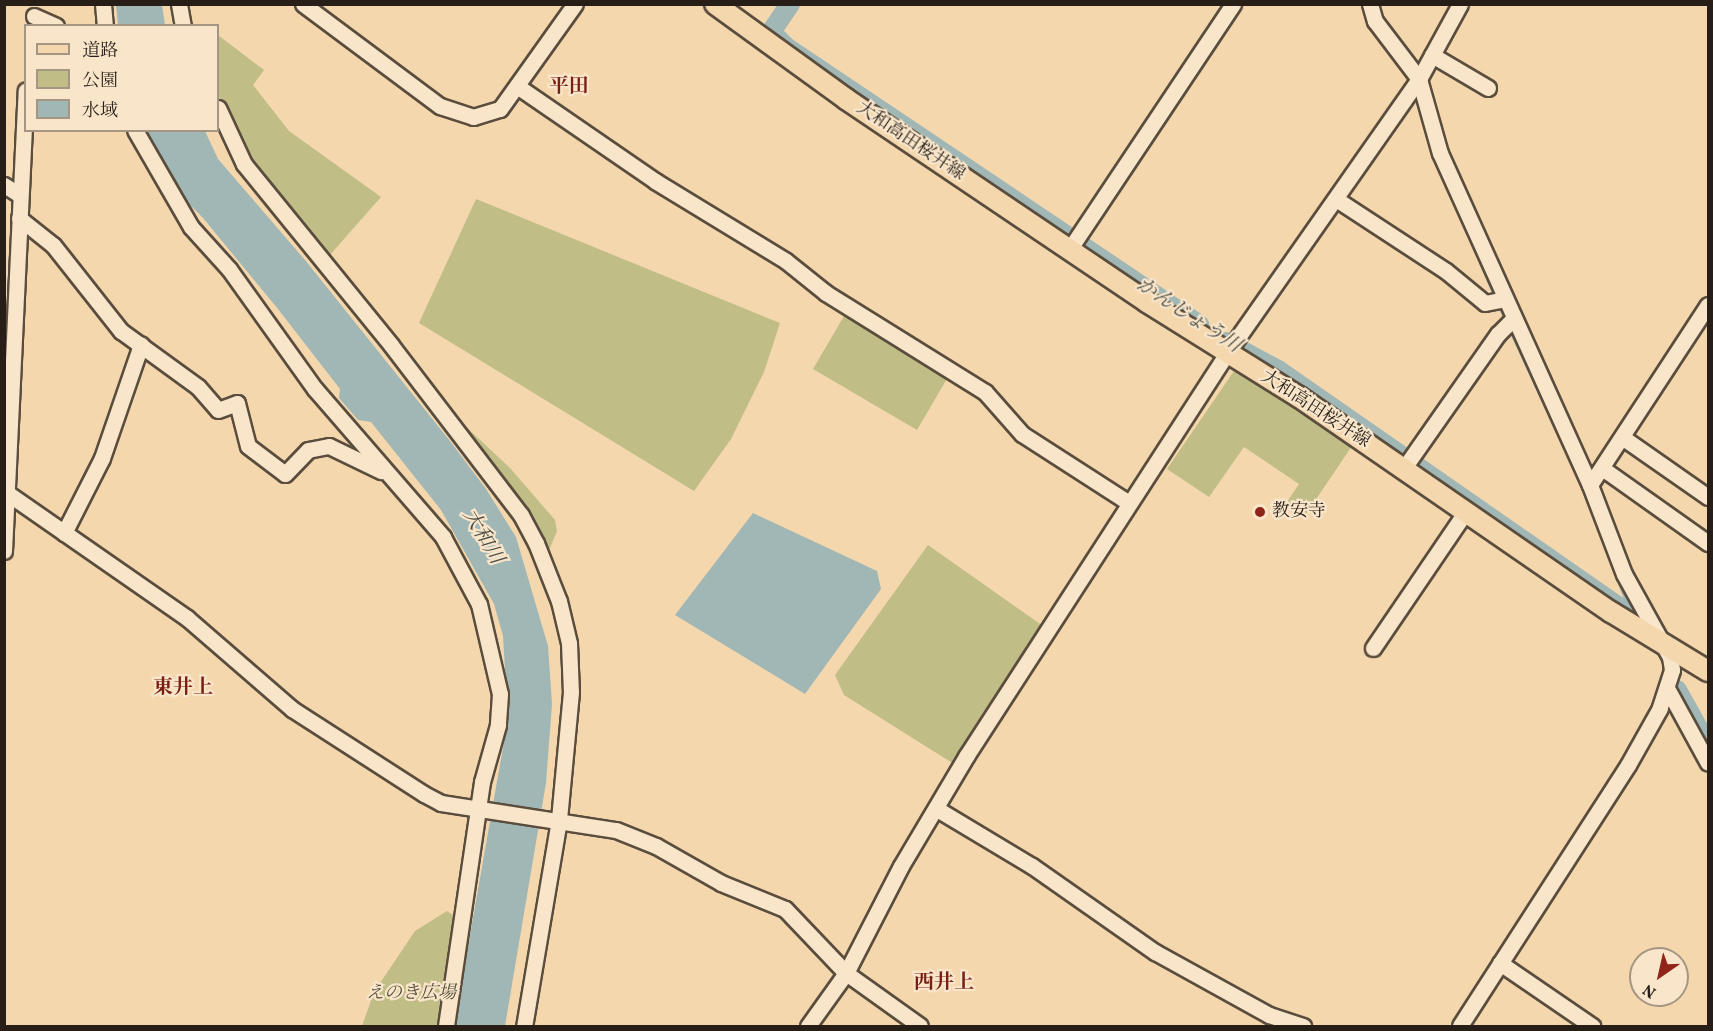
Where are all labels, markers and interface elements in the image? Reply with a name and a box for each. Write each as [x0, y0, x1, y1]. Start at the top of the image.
legend [24, 24, 219, 132]
text: 道路 [82, 39, 118, 64]
text: 公園 [82, 69, 118, 94]
district label: 平田 [549, 75, 589, 99]
street label: 大和高田桜井線 [852, 98, 968, 186]
text: 水域 [82, 99, 118, 124]
water label: かんじょう川 [1131, 273, 1245, 359]
street label: 大和高田桜井線 [1256, 367, 1374, 453]
place label: 教安寺 [1272, 501, 1326, 523]
water label: 大和川 [456, 505, 508, 569]
marker: 教安寺 [1253, 505, 1267, 519]
district label: 東井上 [153, 676, 213, 700]
north arrow [1629, 947, 1689, 1007]
district label: 西井上 [914, 971, 974, 995]
text: N [1639, 978, 1661, 1003]
park label: えのき広場 [366, 983, 456, 1005]

